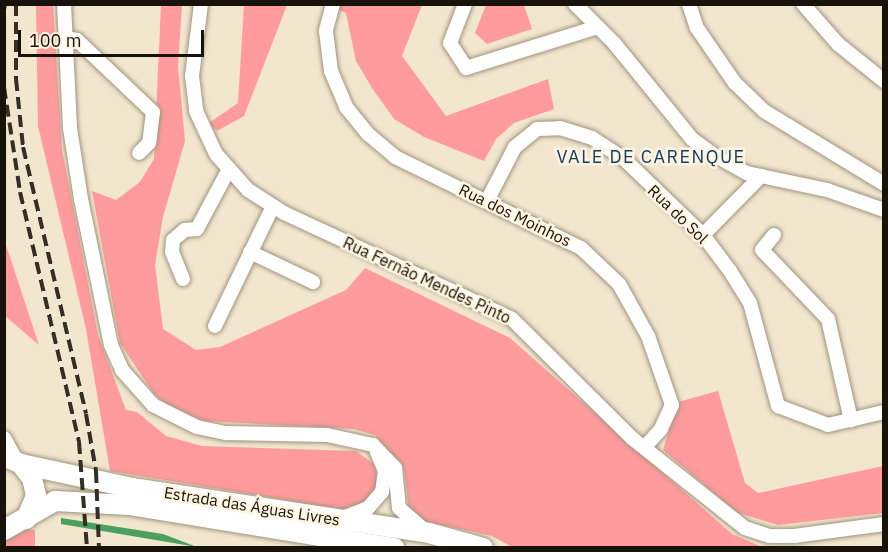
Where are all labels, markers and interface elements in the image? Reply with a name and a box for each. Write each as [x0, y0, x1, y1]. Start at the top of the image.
scale bar [21, 18, 207, 56]
text: 100 m [29, 29, 81, 52]
district label: VALE DE CARENQUE [556, 146, 746, 168]
street label: Rua dos Moinhos [456, 180, 574, 250]
street label: Rua do Sol [644, 181, 712, 247]
street label: Rua Fernão Mendes Pinto [340, 233, 514, 327]
street label: Estrada das Águas Livres [163, 483, 341, 529]

